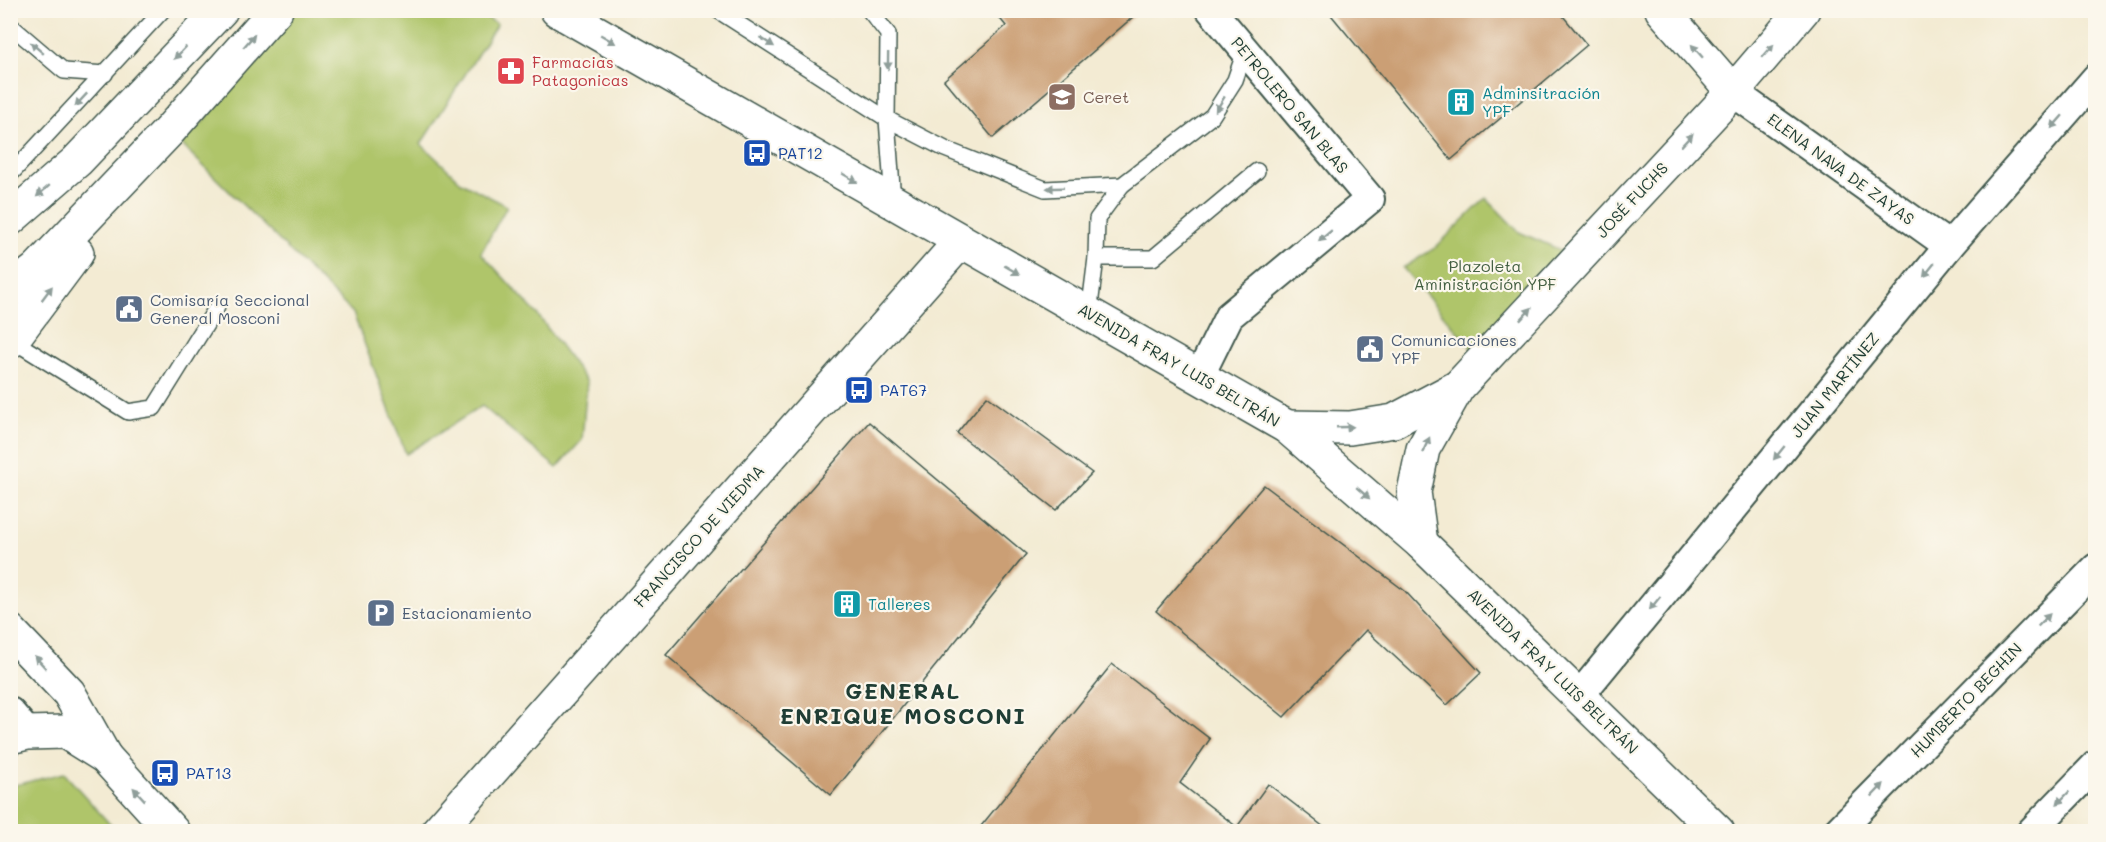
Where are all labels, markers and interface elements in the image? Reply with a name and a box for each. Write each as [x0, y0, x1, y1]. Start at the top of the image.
street label: PETROLERO SAN BLAS [1227, 32, 1354, 177]
one-way arrow [242, 34, 255, 49]
one-way arrow [600, 34, 616, 45]
one-way arrow [759, 36, 775, 47]
one-way arrow [30, 42, 45, 55]
one-way arrow [1691, 43, 1704, 59]
one-way arrow [1761, 44, 1774, 59]
one-way arrow [174, 45, 188, 59]
place label: Farmacias Patagonicas [532, 51, 628, 90]
one-way arrow [883, 52, 893, 71]
pharmacy icon: Farmacias Patagonicas [495, 55, 527, 87]
school or university icon: Ceret [1046, 81, 1078, 113]
place label: Adminsitración YPF [1482, 82, 1600, 121]
place label: Ceret [1083, 86, 1129, 107]
building icon: Adminsitración YPF [1445, 86, 1477, 118]
one-way arrow [74, 92, 88, 107]
one-way arrow [1214, 95, 1225, 112]
street label: ELENA NAVA DE ZAYAS [1764, 108, 1919, 229]
one-way arrow [2051, 114, 2064, 129]
one-way arrow [1680, 134, 1694, 148]
bus stop icon: PAT12 [741, 137, 773, 169]
place label: PAT12 [778, 142, 823, 163]
street label: JOSÉ FUCHS [1591, 157, 1672, 242]
one-way arrow [842, 173, 859, 183]
one-way arrow [36, 184, 51, 197]
one-way arrow [1046, 184, 1065, 193]
one-way arrow [1318, 229, 1333, 242]
park label: Plazoleta Aministración YPF [1414, 255, 1556, 294]
one-way arrow [1923, 262, 1936, 278]
one-way arrow [1004, 265, 1021, 275]
one-way arrow [41, 285, 53, 301]
place label: Comisaría Seccional General Mosconi [150, 289, 309, 328]
public building icon: Comisaría Seccional General Mosconi [113, 293, 145, 325]
street label: AVENIDA FRAY LUIS BELTRÁN [1074, 298, 1284, 431]
one-way arrow [1519, 307, 1532, 322]
street label: JUAN MARTÍNEZ [1786, 328, 1884, 441]
place label: Comunicaciones YPF [1391, 329, 1517, 368]
public building icon: Comunicaciones YPF [1354, 333, 1386, 365]
bus stop icon: PAT67 [843, 374, 875, 406]
place label: PAT67 [880, 379, 927, 400]
one-way arrow [1336, 423, 1355, 432]
one-way arrow [1422, 436, 1431, 453]
one-way arrow [1772, 445, 1785, 461]
street label: FRANCISCO DE VIEDMA [629, 460, 768, 612]
one-way arrow [1355, 486, 1371, 499]
street label: AVENIDA FRAY LUIS BELTRÁN [1463, 583, 1643, 758]
building icon: Talleres [831, 588, 863, 620]
place label: Talleres [868, 593, 931, 614]
one-way arrow [1648, 595, 1661, 611]
parking icon: Estacionamiento [365, 597, 397, 629]
place label: Estacionamiento [402, 602, 532, 623]
one-way arrow [2037, 613, 2051, 628]
street label: HUMBERTO BEGHIN [1905, 638, 2026, 762]
one-way arrow [33, 655, 47, 669]
district label: GENERAL ENRIQUE MOSCONI [780, 676, 1026, 730]
bus stop icon: PAT13 [149, 757, 181, 789]
place label: PAT13 [186, 762, 231, 783]
one-way arrow [1871, 783, 1885, 797]
one-way arrow [132, 787, 146, 802]
one-way arrow [2056, 791, 2070, 806]

